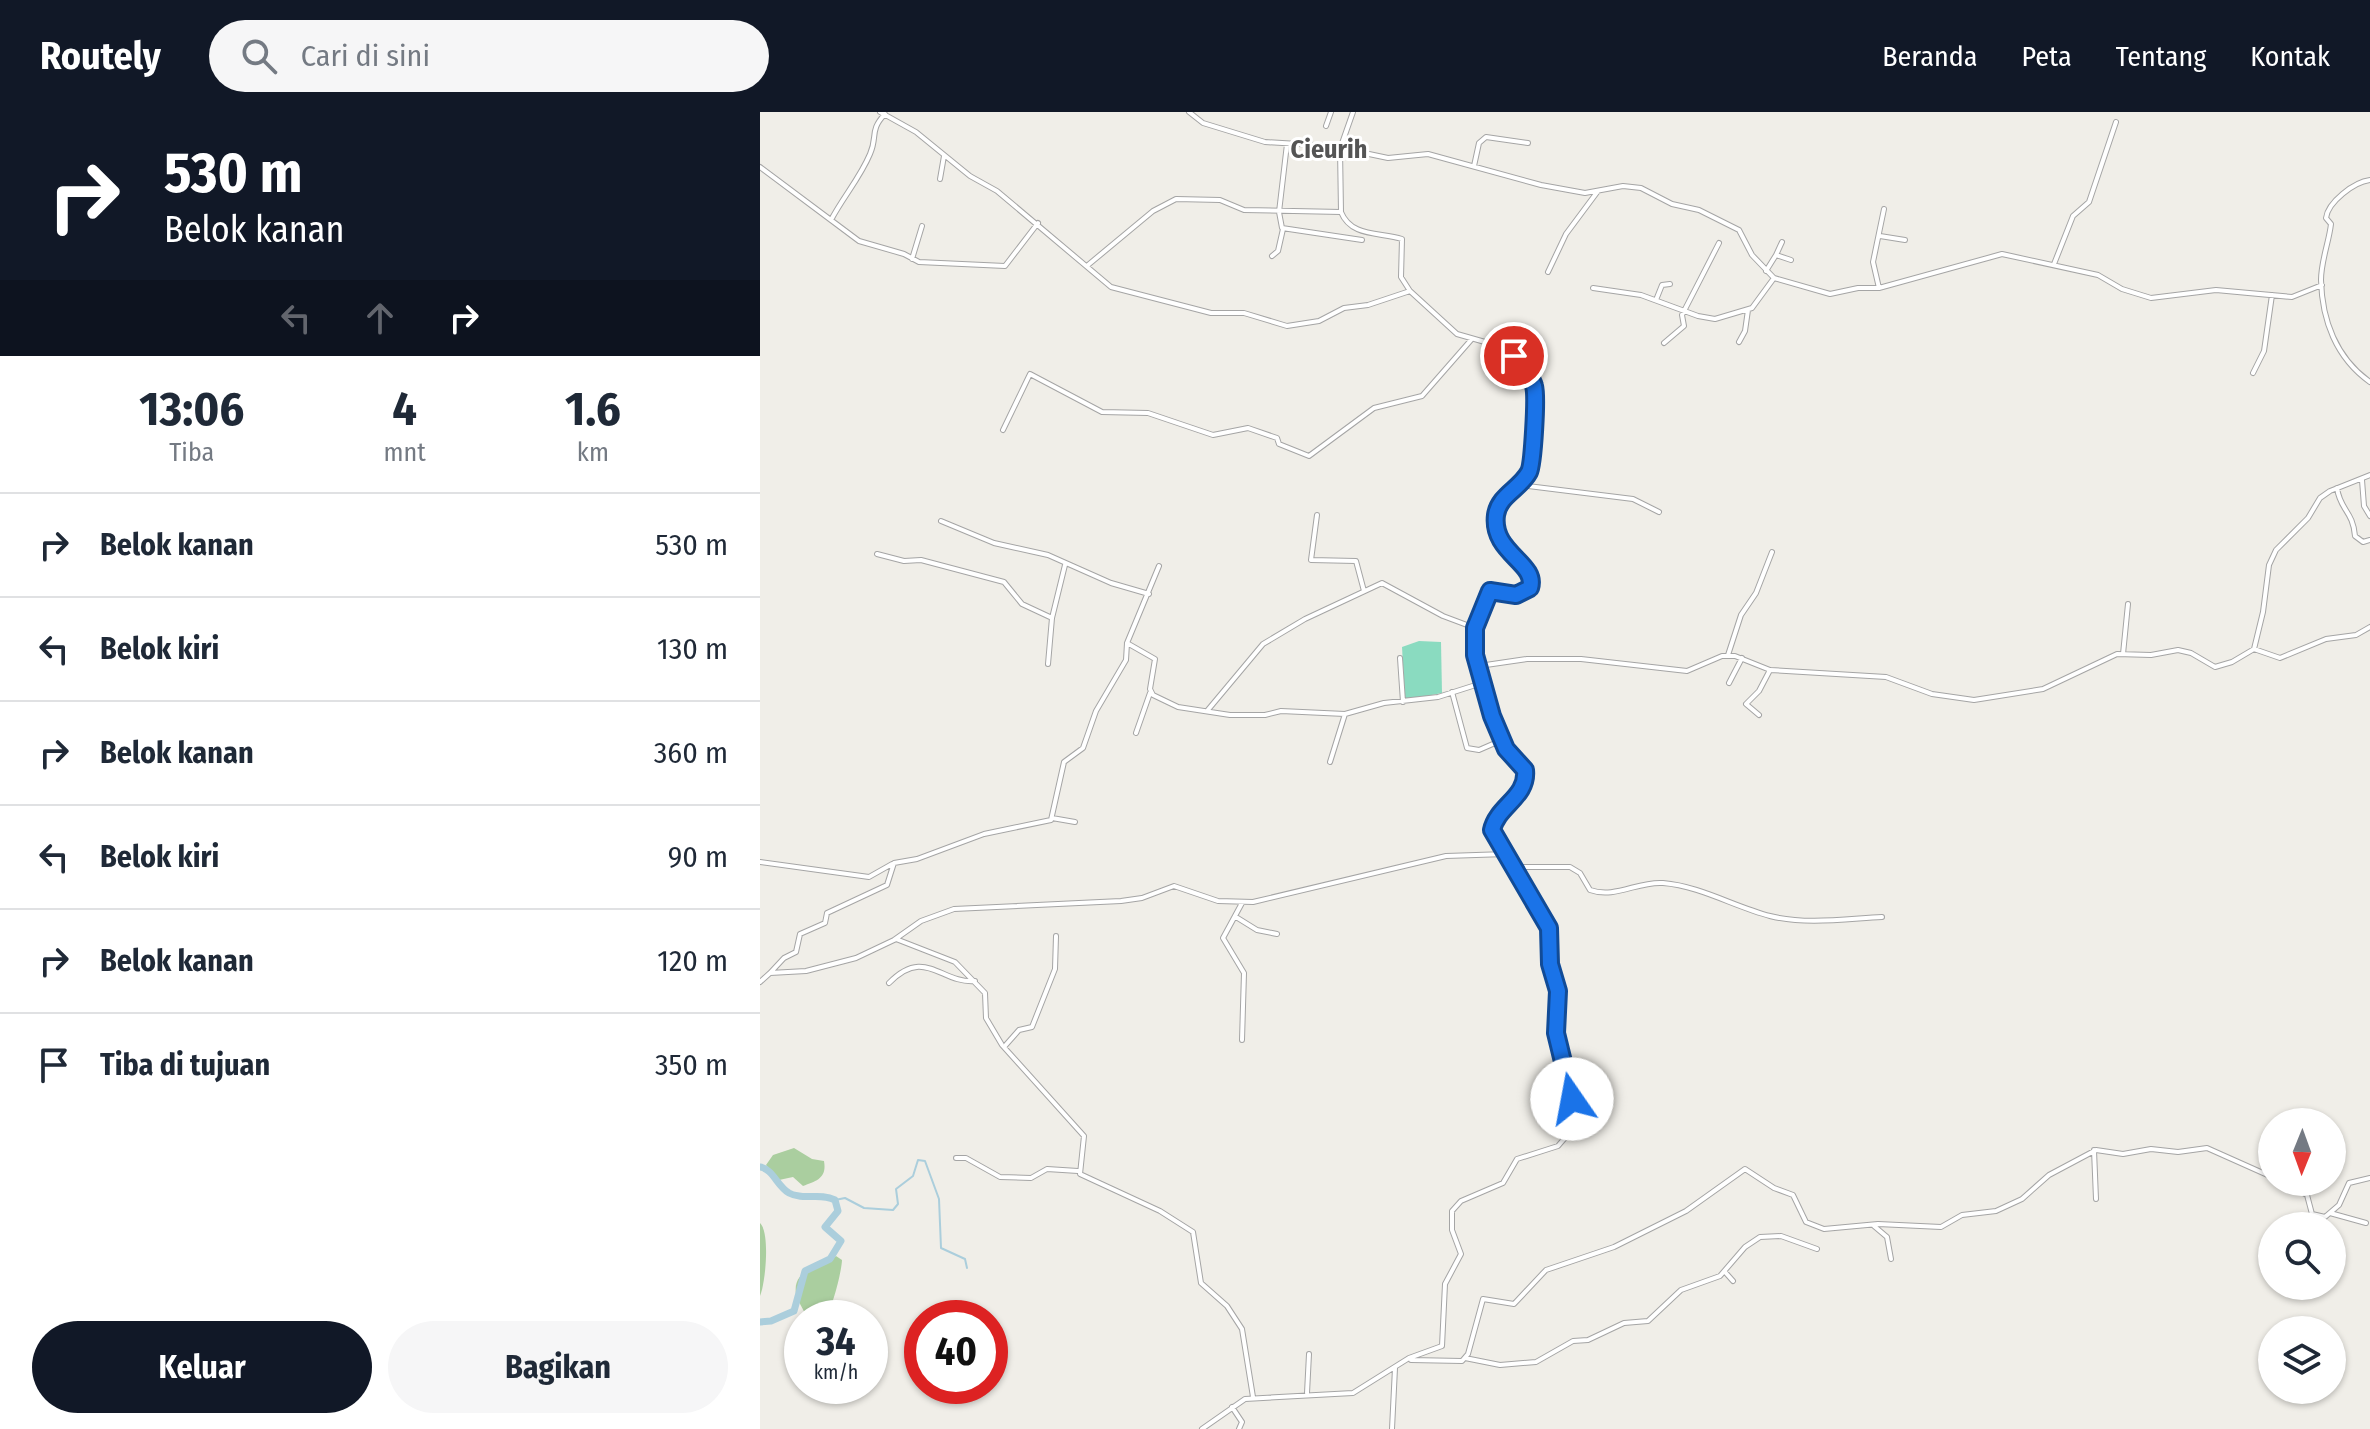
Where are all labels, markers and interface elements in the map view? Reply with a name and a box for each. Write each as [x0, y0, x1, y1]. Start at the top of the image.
search box [209, 20, 769, 92]
text: Routely [40, 33, 161, 79]
icon: search [237, 34, 281, 78]
text: Cari di sini [301, 38, 430, 74]
text: Beranda [1882, 40, 1977, 73]
text: Peta [2021, 40, 2072, 73]
text: Tentang [2116, 40, 2206, 73]
text: Kontak [2250, 40, 2330, 73]
district label: Cieurih [1291, 134, 1367, 165]
text: 530 m [164, 140, 302, 207]
icon: right [32, 144, 136, 248]
text: Belok kanan [164, 208, 344, 252]
icon: left [274, 296, 318, 340]
icon: ahead [358, 296, 402, 340]
icon: right [442, 296, 486, 340]
pin [1480, 322, 1548, 390]
icon: arrive [1492, 334, 1536, 378]
text: 13:06 [139, 380, 244, 438]
text: 4 [392, 380, 417, 438]
text: 1.6 [565, 380, 621, 438]
text: Tiba [169, 437, 214, 468]
text: mnt [384, 437, 426, 468]
text: km [577, 437, 609, 468]
icon: right [32, 523, 76, 567]
text: Belok kanan [100, 527, 254, 563]
text: 530 m [655, 527, 728, 563]
icon: left [32, 627, 76, 671]
text: Belok kiri [100, 631, 219, 667]
text: 130 m [657, 631, 728, 667]
icon: right [32, 731, 76, 775]
text: Belok kanan [100, 735, 254, 771]
text: 360 m [654, 735, 728, 771]
icon: left [32, 835, 76, 879]
text: Belok kiri [100, 839, 219, 875]
text: 90 m [668, 839, 728, 875]
icon: right [32, 939, 76, 983]
text: Belok kanan [100, 943, 254, 979]
text: 120 m [657, 943, 728, 979]
icon: arrive [32, 1043, 76, 1087]
text: Tiba di tujuan [100, 1047, 270, 1083]
text: 350 m [655, 1047, 728, 1083]
position arrow [1530, 1057, 1614, 1141]
north arrow [2258, 1108, 2346, 1196]
map controls [2258, 1108, 2346, 1404]
button: search [2258, 1212, 2346, 1300]
speed limit sign: 40 [904, 1300, 1008, 1404]
button: layers [2258, 1316, 2346, 1404]
text: 34 [816, 1318, 856, 1366]
button: Keluar [32, 1321, 372, 1413]
button: Bagikan [388, 1321, 728, 1413]
text: km/h [814, 1360, 858, 1384]

